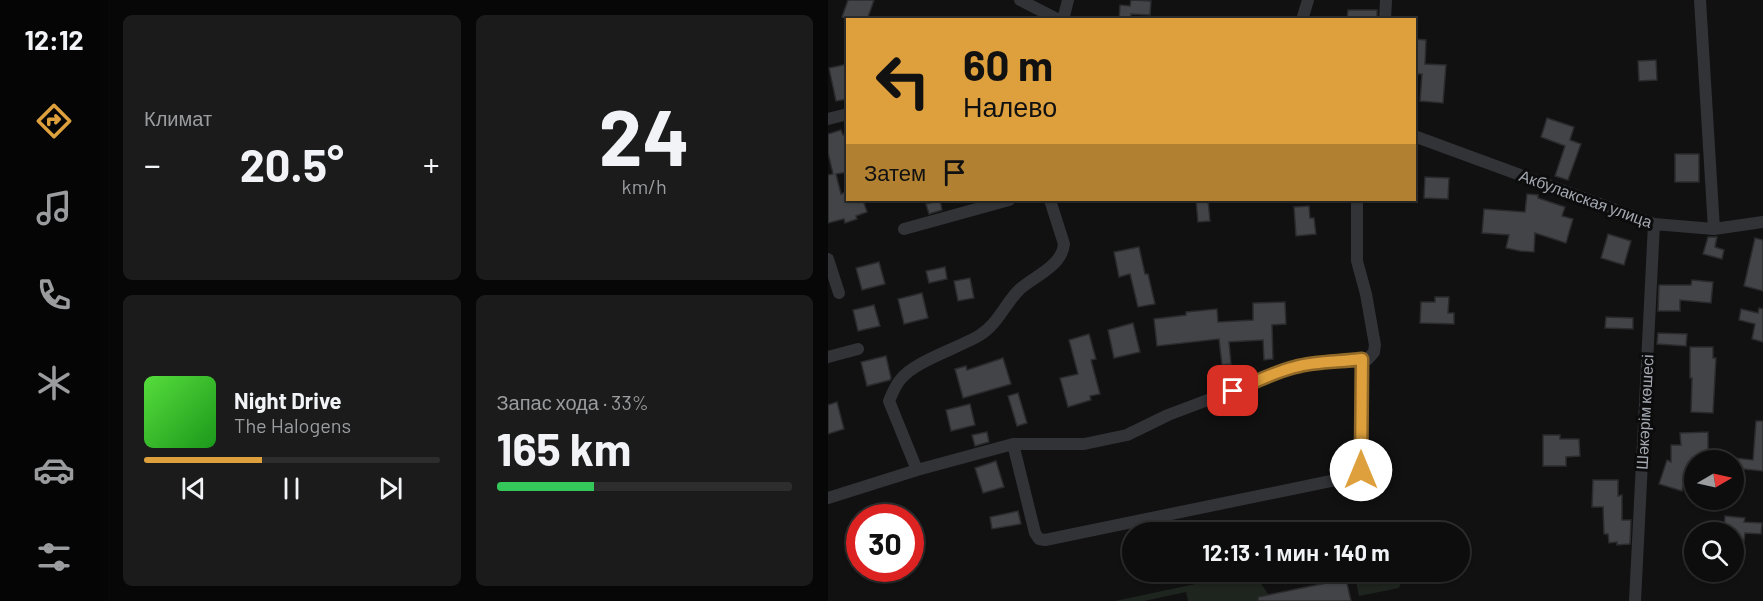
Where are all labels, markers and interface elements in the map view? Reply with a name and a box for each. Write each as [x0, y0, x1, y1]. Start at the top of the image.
text: 12:12 [24, 23, 84, 55]
text: 60 m [963, 39, 1053, 89]
icon: left [864, 42, 942, 120]
text: 24 [599, 88, 690, 182]
text: Налево [963, 90, 1057, 122]
icon: directions [33, 100, 75, 142]
text: Климат [144, 106, 212, 130]
text: 20.5° [240, 137, 344, 191]
text: − [144, 144, 161, 184]
text: + [423, 144, 440, 184]
icon: arrive [938, 156, 971, 189]
text: Затем [864, 159, 926, 185]
street label: Акбулакская улица [1517, 165, 1655, 231]
text: km/h [622, 174, 667, 198]
icon: music [33, 187, 75, 229]
icon: phone [33, 274, 75, 316]
street label: Шәкәрім көшесі [1631, 354, 1657, 470]
icon: climate [33, 362, 75, 404]
pin [1207, 365, 1258, 416]
icon: arrive [1216, 374, 1249, 407]
text: Night Drive [234, 387, 342, 413]
text: Запас хода · 33% [497, 390, 649, 414]
text: The Halogens [234, 413, 351, 437]
text: 165 km [497, 421, 631, 475]
position arrow [1329, 438, 1393, 502]
icon: car [33, 449, 75, 491]
north arrow [1684, 450, 1744, 510]
map controls [1684, 450, 1744, 582]
icon: previous [177, 472, 210, 505]
icon: pause [275, 472, 308, 505]
icon: next [374, 472, 407, 505]
speed limit sign: 30 [846, 504, 924, 582]
button: search [1684, 522, 1744, 582]
icon: filters [33, 536, 75, 578]
text: 12:13 · 1 мин · 140 m [1202, 539, 1390, 565]

